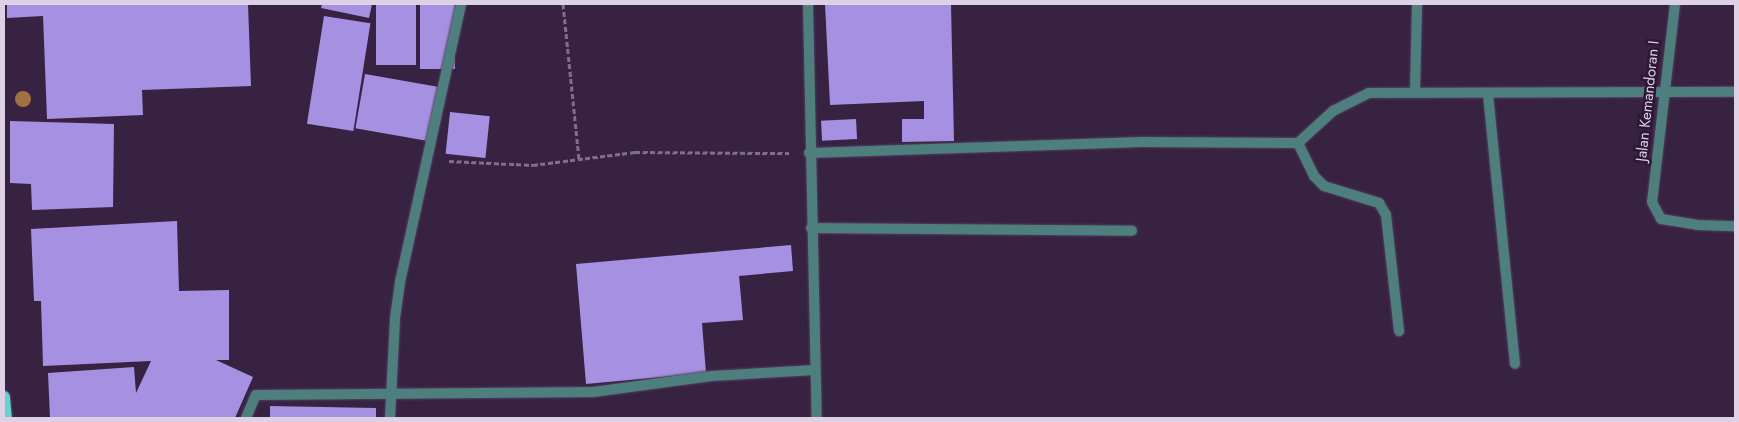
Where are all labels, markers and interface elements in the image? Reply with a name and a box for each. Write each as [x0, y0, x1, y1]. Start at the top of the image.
street label: Jalan Kemandoran I [1633, 40, 1663, 162]

